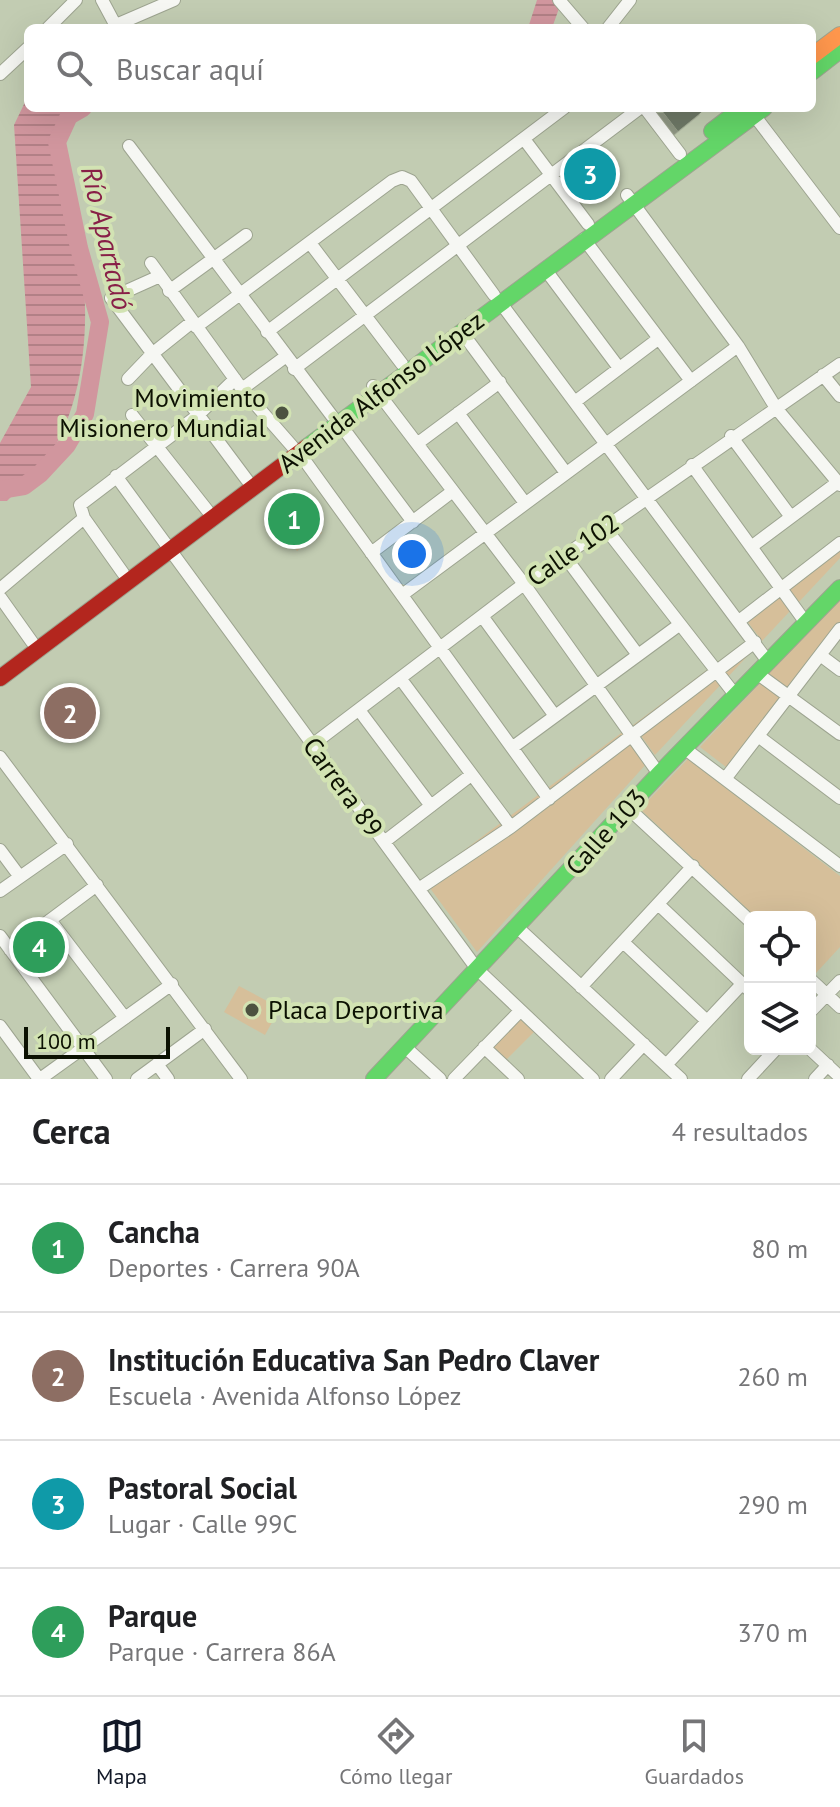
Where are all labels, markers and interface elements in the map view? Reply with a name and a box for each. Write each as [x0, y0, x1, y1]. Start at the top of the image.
search box [24, 24, 816, 112]
icon: search [52, 46, 96, 90]
text: Buscar aquí [116, 49, 264, 88]
pin: 3 [564, 144, 616, 204]
water label: Río Apartadó [73, 162, 142, 313]
street label: Avenida Alfonso López [271, 303, 490, 480]
place label: Movimiento Misionero Mundial [59, 381, 266, 444]
marker: Movimiento Misionero Mundial [273, 404, 291, 422]
pin: 1 [268, 489, 320, 549]
street label: Calle 102 [520, 506, 625, 593]
your location [392, 534, 432, 574]
pin: 2 [44, 683, 96, 743]
street label: Carrera 89 [296, 730, 391, 843]
street label: Calle 103 [558, 782, 653, 882]
map controls [744, 911, 816, 1055]
button: locate [744, 911, 816, 983]
pin: 4 [13, 917, 65, 977]
button: layers [744, 983, 816, 1055]
place label: Placa Deportiva [268, 993, 444, 1026]
marker: Placa Deportiva [243, 1001, 261, 1019]
scale bar [24, 1023, 170, 1059]
text: 100 m [36, 1027, 96, 1055]
text: Cerca [32, 1109, 111, 1153]
text: 4 resultados [672, 1115, 808, 1148]
text: Cancha [108, 1212, 200, 1251]
text: 1 [51, 1232, 65, 1265]
text: 80 m [752, 1232, 808, 1265]
text: Deportes · Carrera 90A [108, 1251, 360, 1284]
text: Institución Educativa San Pedro Claver [108, 1340, 599, 1379]
text: 2 [51, 1360, 65, 1393]
text: 260 m [737, 1360, 808, 1393]
text: Escuela · Avenida Alfonso López [108, 1379, 462, 1412]
text: Pastoral Social [108, 1468, 297, 1507]
text: 3 [51, 1488, 65, 1521]
text: 290 m [737, 1488, 808, 1521]
text: Lugar · Calle 99C [108, 1507, 297, 1540]
text: Parque [108, 1596, 197, 1635]
text: 4 [51, 1616, 65, 1649]
text: 370 m [737, 1616, 808, 1649]
text: Parque · Carrera 86A [108, 1635, 336, 1668]
tab: Mapa [96, 1714, 147, 1790]
tab: Cómo llegar [339, 1714, 452, 1790]
tab: Guardados [645, 1714, 744, 1790]

